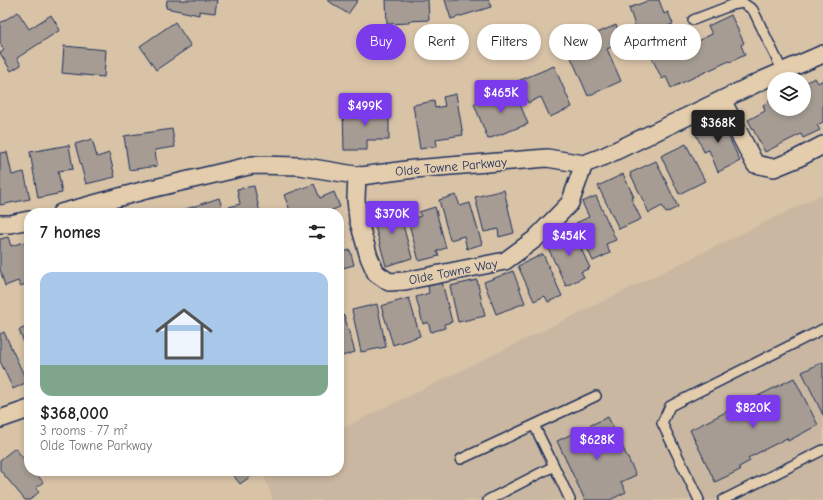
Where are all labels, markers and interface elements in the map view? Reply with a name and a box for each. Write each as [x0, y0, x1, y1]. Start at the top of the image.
chip: Buy [356, 24, 406, 60]
chip: Rent [414, 24, 469, 60]
chip: Filters [477, 24, 541, 60]
chip: New [549, 24, 602, 60]
chip: Apartment [610, 24, 701, 60]
map controls [767, 72, 811, 116]
button: layers [767, 72, 811, 116]
pin: $465K [473, 80, 529, 114]
text: $465K [484, 85, 518, 100]
pin: $499K [337, 93, 393, 127]
text: $499K [348, 98, 382, 113]
pin: $368K [690, 110, 746, 144]
text: $368K [700, 115, 736, 130]
street label: Olde Towne Parkway [395, 154, 508, 179]
pin: $370K [364, 201, 420, 235]
text: $370K [375, 206, 409, 221]
icon: filters [306, 221, 328, 243]
text: 7 homes [40, 223, 101, 242]
pin: $454K [541, 223, 597, 257]
text: $454K [552, 228, 586, 243]
street label: Olde Towne Way [407, 256, 499, 287]
icon: home [148, 298, 220, 370]
pin: $820K [725, 395, 781, 429]
text: $820K [735, 400, 771, 415]
text: $368,000 [40, 404, 109, 423]
text: 3 rooms · 77 m² [40, 423, 127, 438]
pin: $628K [569, 427, 625, 461]
text: $628K [579, 432, 615, 447]
text: Olde Towne Parkway [40, 438, 152, 453]

